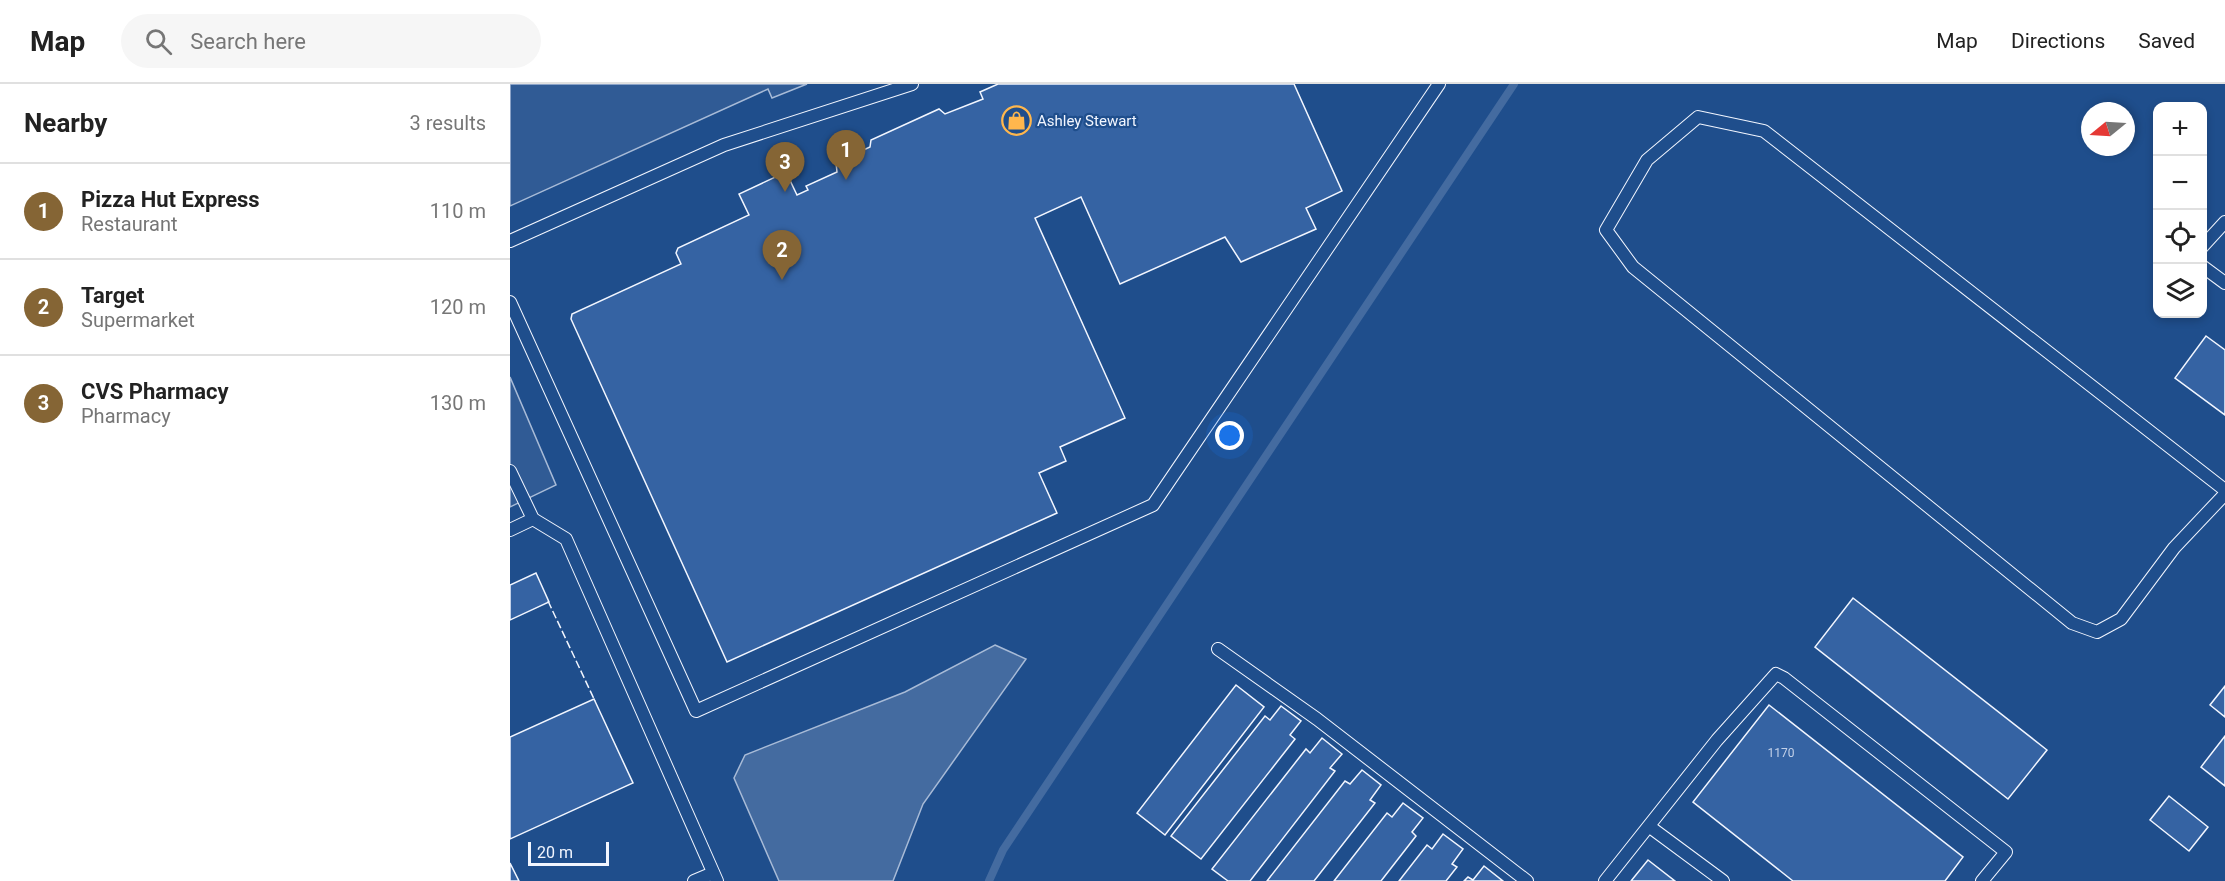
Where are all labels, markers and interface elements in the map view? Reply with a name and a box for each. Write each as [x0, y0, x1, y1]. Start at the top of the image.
search box [121, 14, 541, 68]
text: Map [30, 25, 85, 58]
icon: search [142, 25, 175, 58]
text: Search here [190, 29, 306, 54]
text: Map [1936, 29, 1978, 53]
text: Directions [2011, 29, 2105, 53]
text: Saved [2138, 29, 2195, 53]
north arrow [2081, 102, 2135, 156]
map controls [2153, 102, 2207, 318]
button: + [2153, 102, 2207, 156]
shop icon: Ashley Stewart [1000, 105, 1032, 137]
text: Nearby [24, 108, 107, 138]
text: 3 results [410, 111, 486, 135]
place label: Ashley Stewart [1037, 112, 1137, 130]
pin: 1 [826, 130, 866, 180]
pin: 3 [766, 142, 804, 192]
button: − [2153, 156, 2207, 210]
text: Pizza Hut Express [81, 187, 260, 212]
text: 1 [38, 199, 49, 223]
text: 110 m [430, 199, 486, 223]
button: locate [2153, 210, 2207, 264]
text: Restaurant [81, 212, 178, 236]
pin: 2 [762, 230, 802, 280]
button: layers [2153, 264, 2207, 318]
text: Target [81, 283, 145, 308]
text: 2 [38, 295, 49, 319]
text: 120 m [430, 295, 486, 319]
text: Supermarket [81, 308, 195, 332]
text: CVS Pharmacy [81, 379, 228, 404]
text: 3 [38, 391, 49, 415]
text: 130 m [430, 391, 486, 415]
text: Pharmacy [81, 404, 171, 428]
your location [1215, 421, 1244, 450]
house number: 1170 [1768, 746, 1795, 760]
scale bar [528, 839, 609, 866]
text: 20 m [537, 843, 573, 862]

